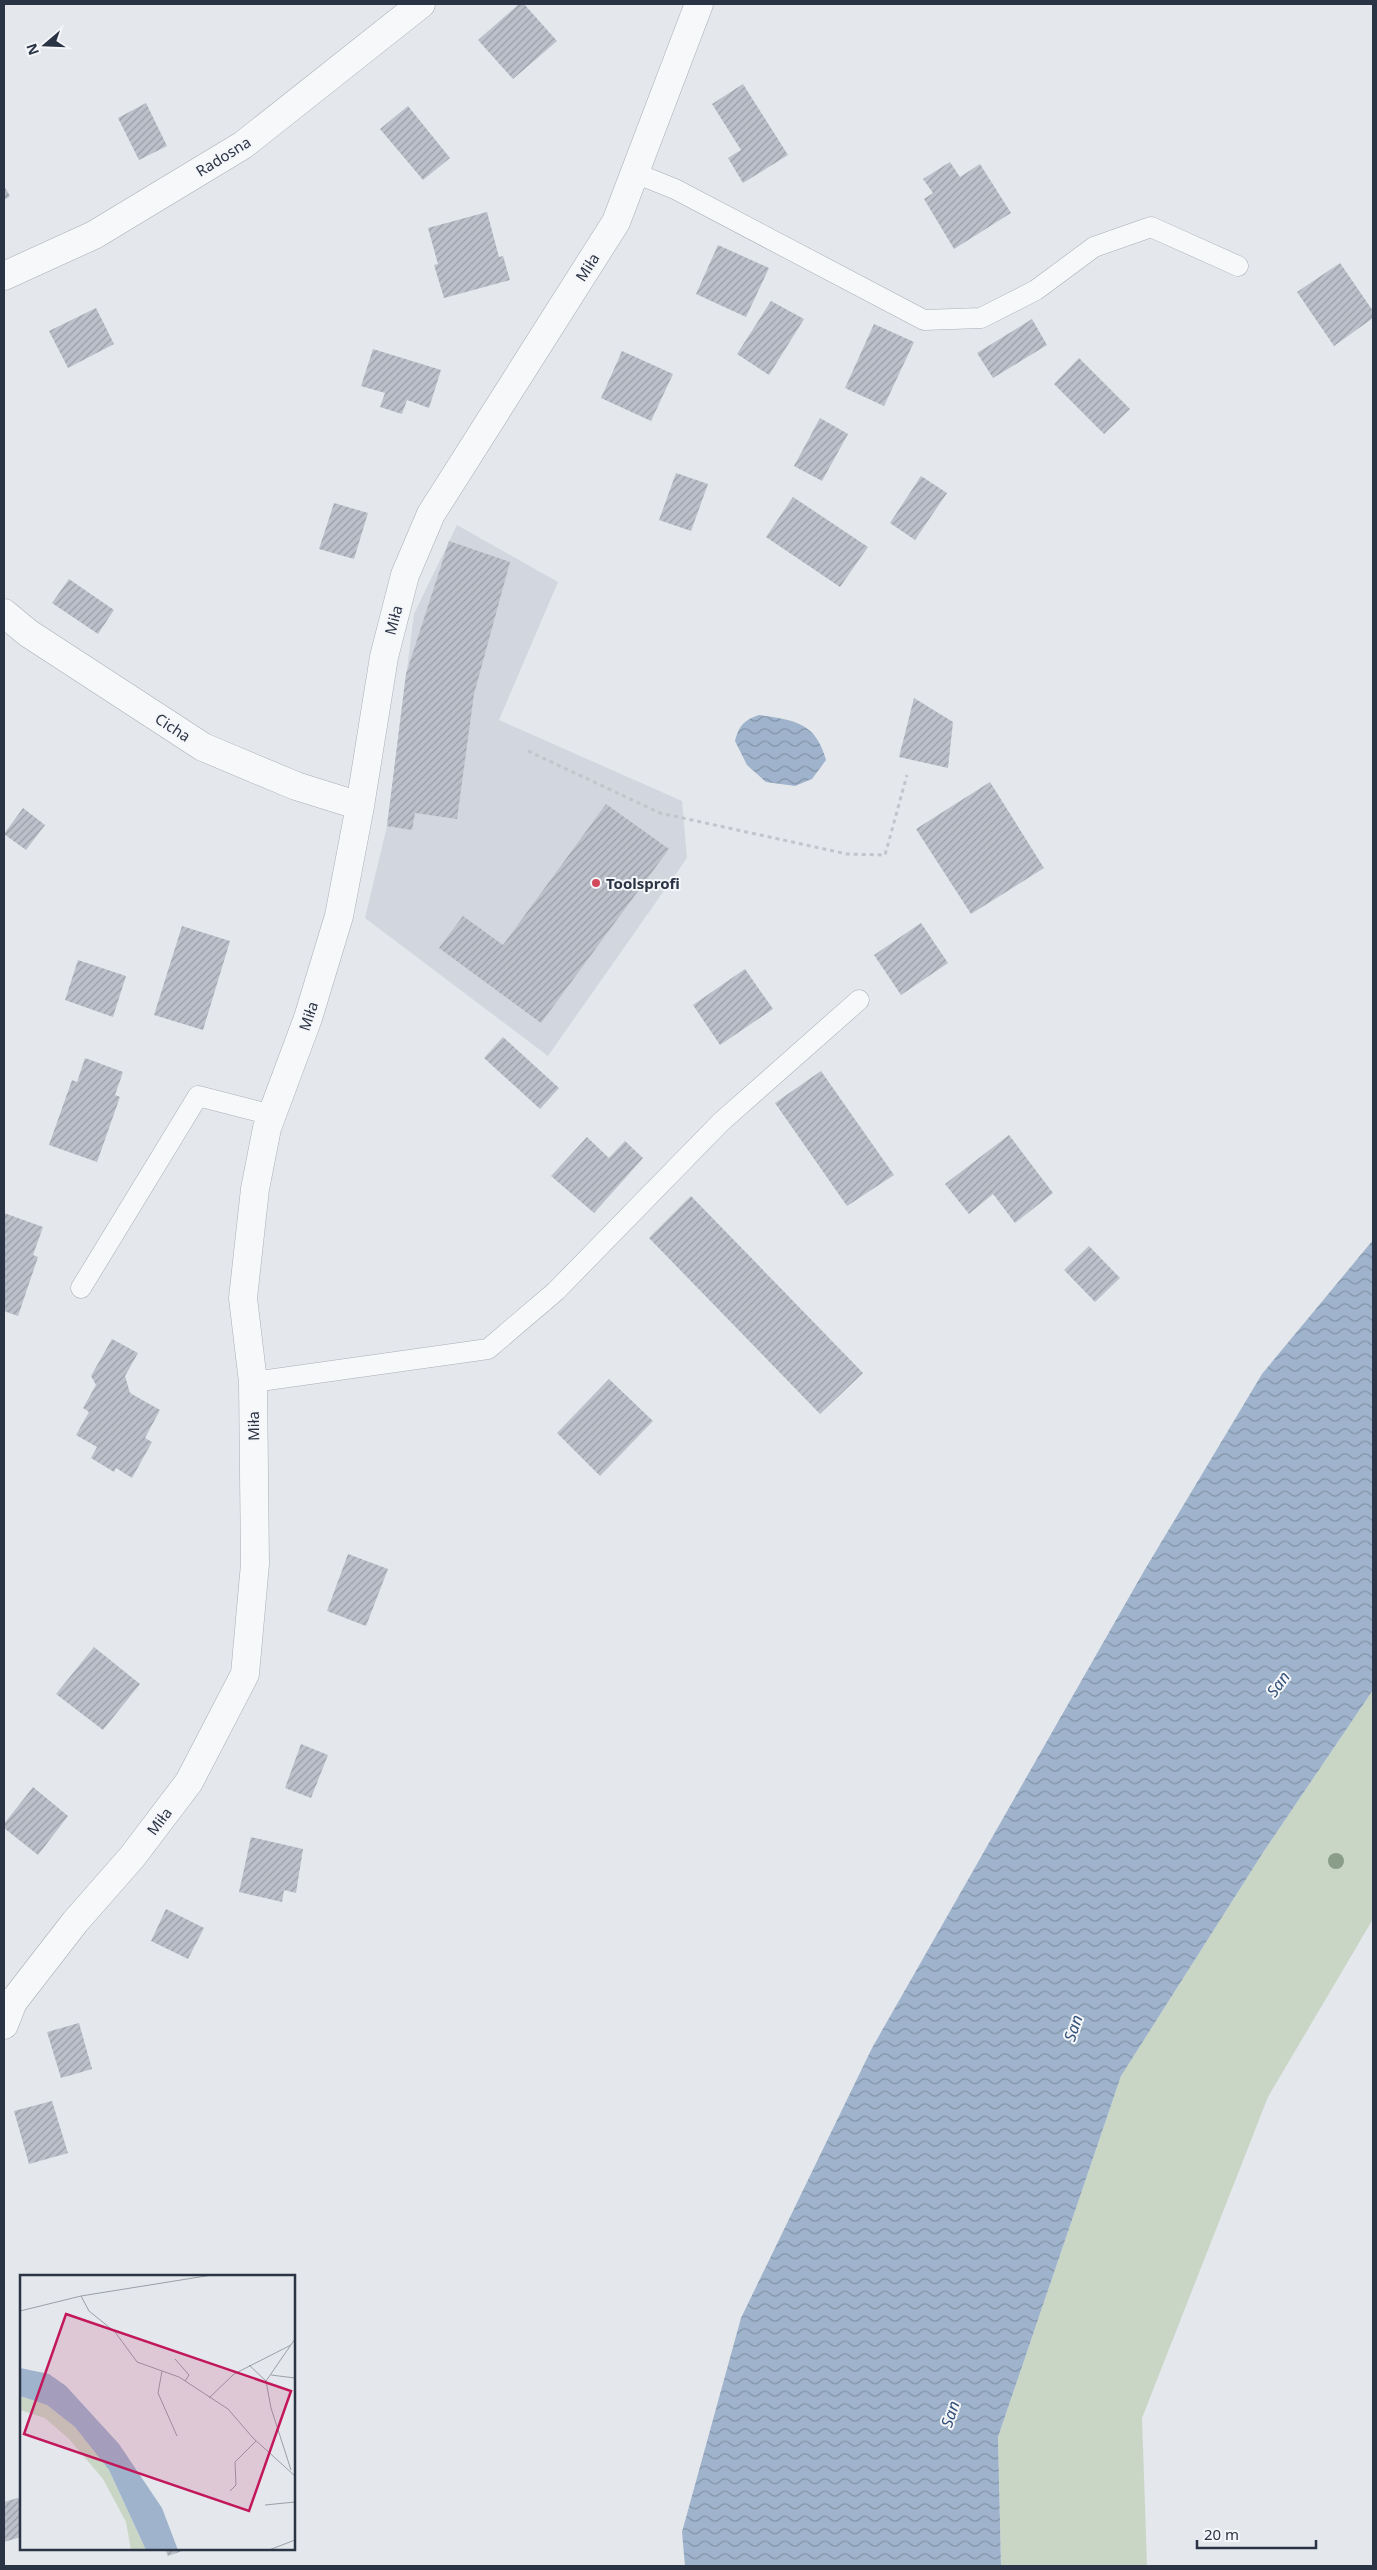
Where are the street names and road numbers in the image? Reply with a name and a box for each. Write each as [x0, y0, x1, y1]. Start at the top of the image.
street label: Radosna [192, 131, 254, 181]
street label: Miła [571, 249, 603, 285]
street label: Miła [379, 603, 407, 637]
street label: Cicha [152, 708, 194, 746]
street label: Miła [294, 999, 322, 1033]
street label: Miła [243, 1411, 263, 1441]
street label: Miła [142, 1803, 176, 1839]

